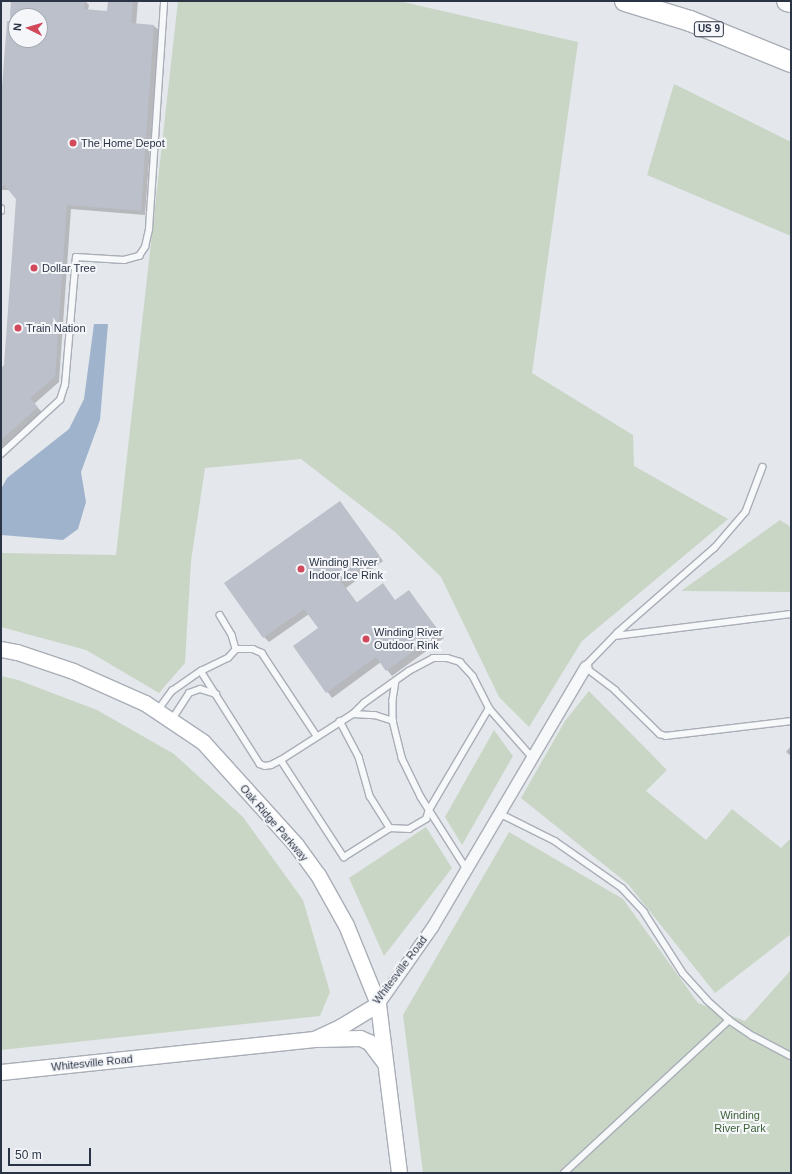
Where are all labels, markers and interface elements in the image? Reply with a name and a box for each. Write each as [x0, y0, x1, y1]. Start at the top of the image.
north arrow [8, 8, 48, 48]
road number: US 9 [693, 21, 725, 37]
text: N [11, 23, 23, 32]
place label: The Home Depot [81, 136, 165, 150]
marker: The Home Depot [68, 138, 78, 148]
place label: Dollar Tree [42, 261, 96, 275]
marker: Dollar Tree [29, 263, 39, 273]
place label: Train Nation [26, 321, 86, 335]
marker: Train Nation [13, 323, 23, 333]
place label: Winding River Indoor Ice Rink [309, 556, 383, 582]
marker: Winding River Indoor Ice Rink [296, 564, 306, 574]
place label: Winding River Outdoor Rink [374, 626, 442, 652]
marker: Winding River Outdoor Rink [361, 634, 371, 644]
street label: Oak Ridge Parkway [237, 782, 311, 864]
street label: Whitesville Road [370, 933, 430, 1007]
street label: Whitesville Road [51, 1052, 133, 1074]
park label: Winding River Park [714, 1109, 766, 1135]
scale bar [10, 1140, 93, 1166]
text: 50 m [15, 1148, 42, 1162]

